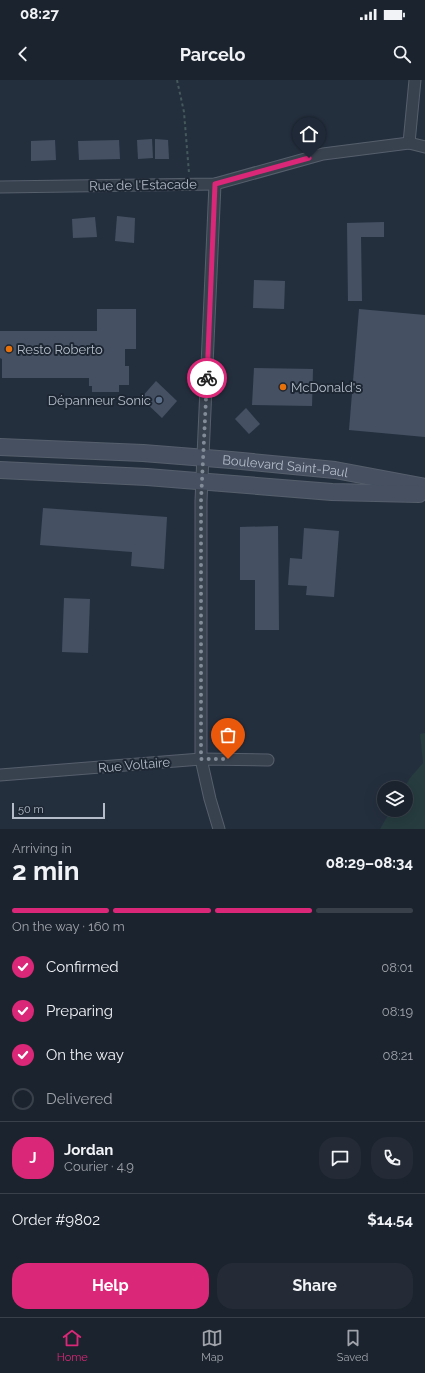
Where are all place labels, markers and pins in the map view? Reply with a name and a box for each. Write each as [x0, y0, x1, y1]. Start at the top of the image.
pin [292, 117, 326, 158]
place label: Resto Roberto [17, 342, 103, 357]
marker: Resto Roberto [4, 344, 14, 354]
place label: McDonald's [291, 380, 361, 395]
marker: McDonald's [278, 382, 288, 392]
place label: Dépanneur Sonic [48, 393, 151, 408]
marker: Dépanneur Sonic [154, 395, 164, 405]
pin [211, 718, 245, 759]

